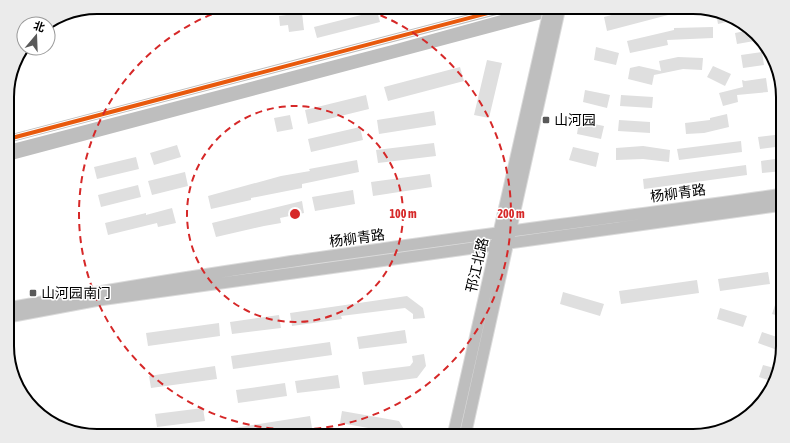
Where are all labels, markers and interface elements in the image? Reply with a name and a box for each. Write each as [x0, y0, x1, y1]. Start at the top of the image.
north arrow [16, 16, 56, 56]
text: 北 [32, 19, 46, 34]
place label: 山河园 [554, 112, 596, 128]
marker: 山河园 [541, 115, 551, 125]
street label: 杨柳青路 [649, 181, 707, 205]
centre of rings [288, 207, 302, 221]
text: 100 m [389, 207, 417, 221]
text: 200 m [497, 207, 525, 221]
street label: 杨柳青路 [328, 226, 386, 250]
street label: 邗江北路 [463, 236, 491, 294]
place label: 山河园南门 [41, 285, 111, 301]
marker: 山河园南门 [28, 288, 38, 298]

